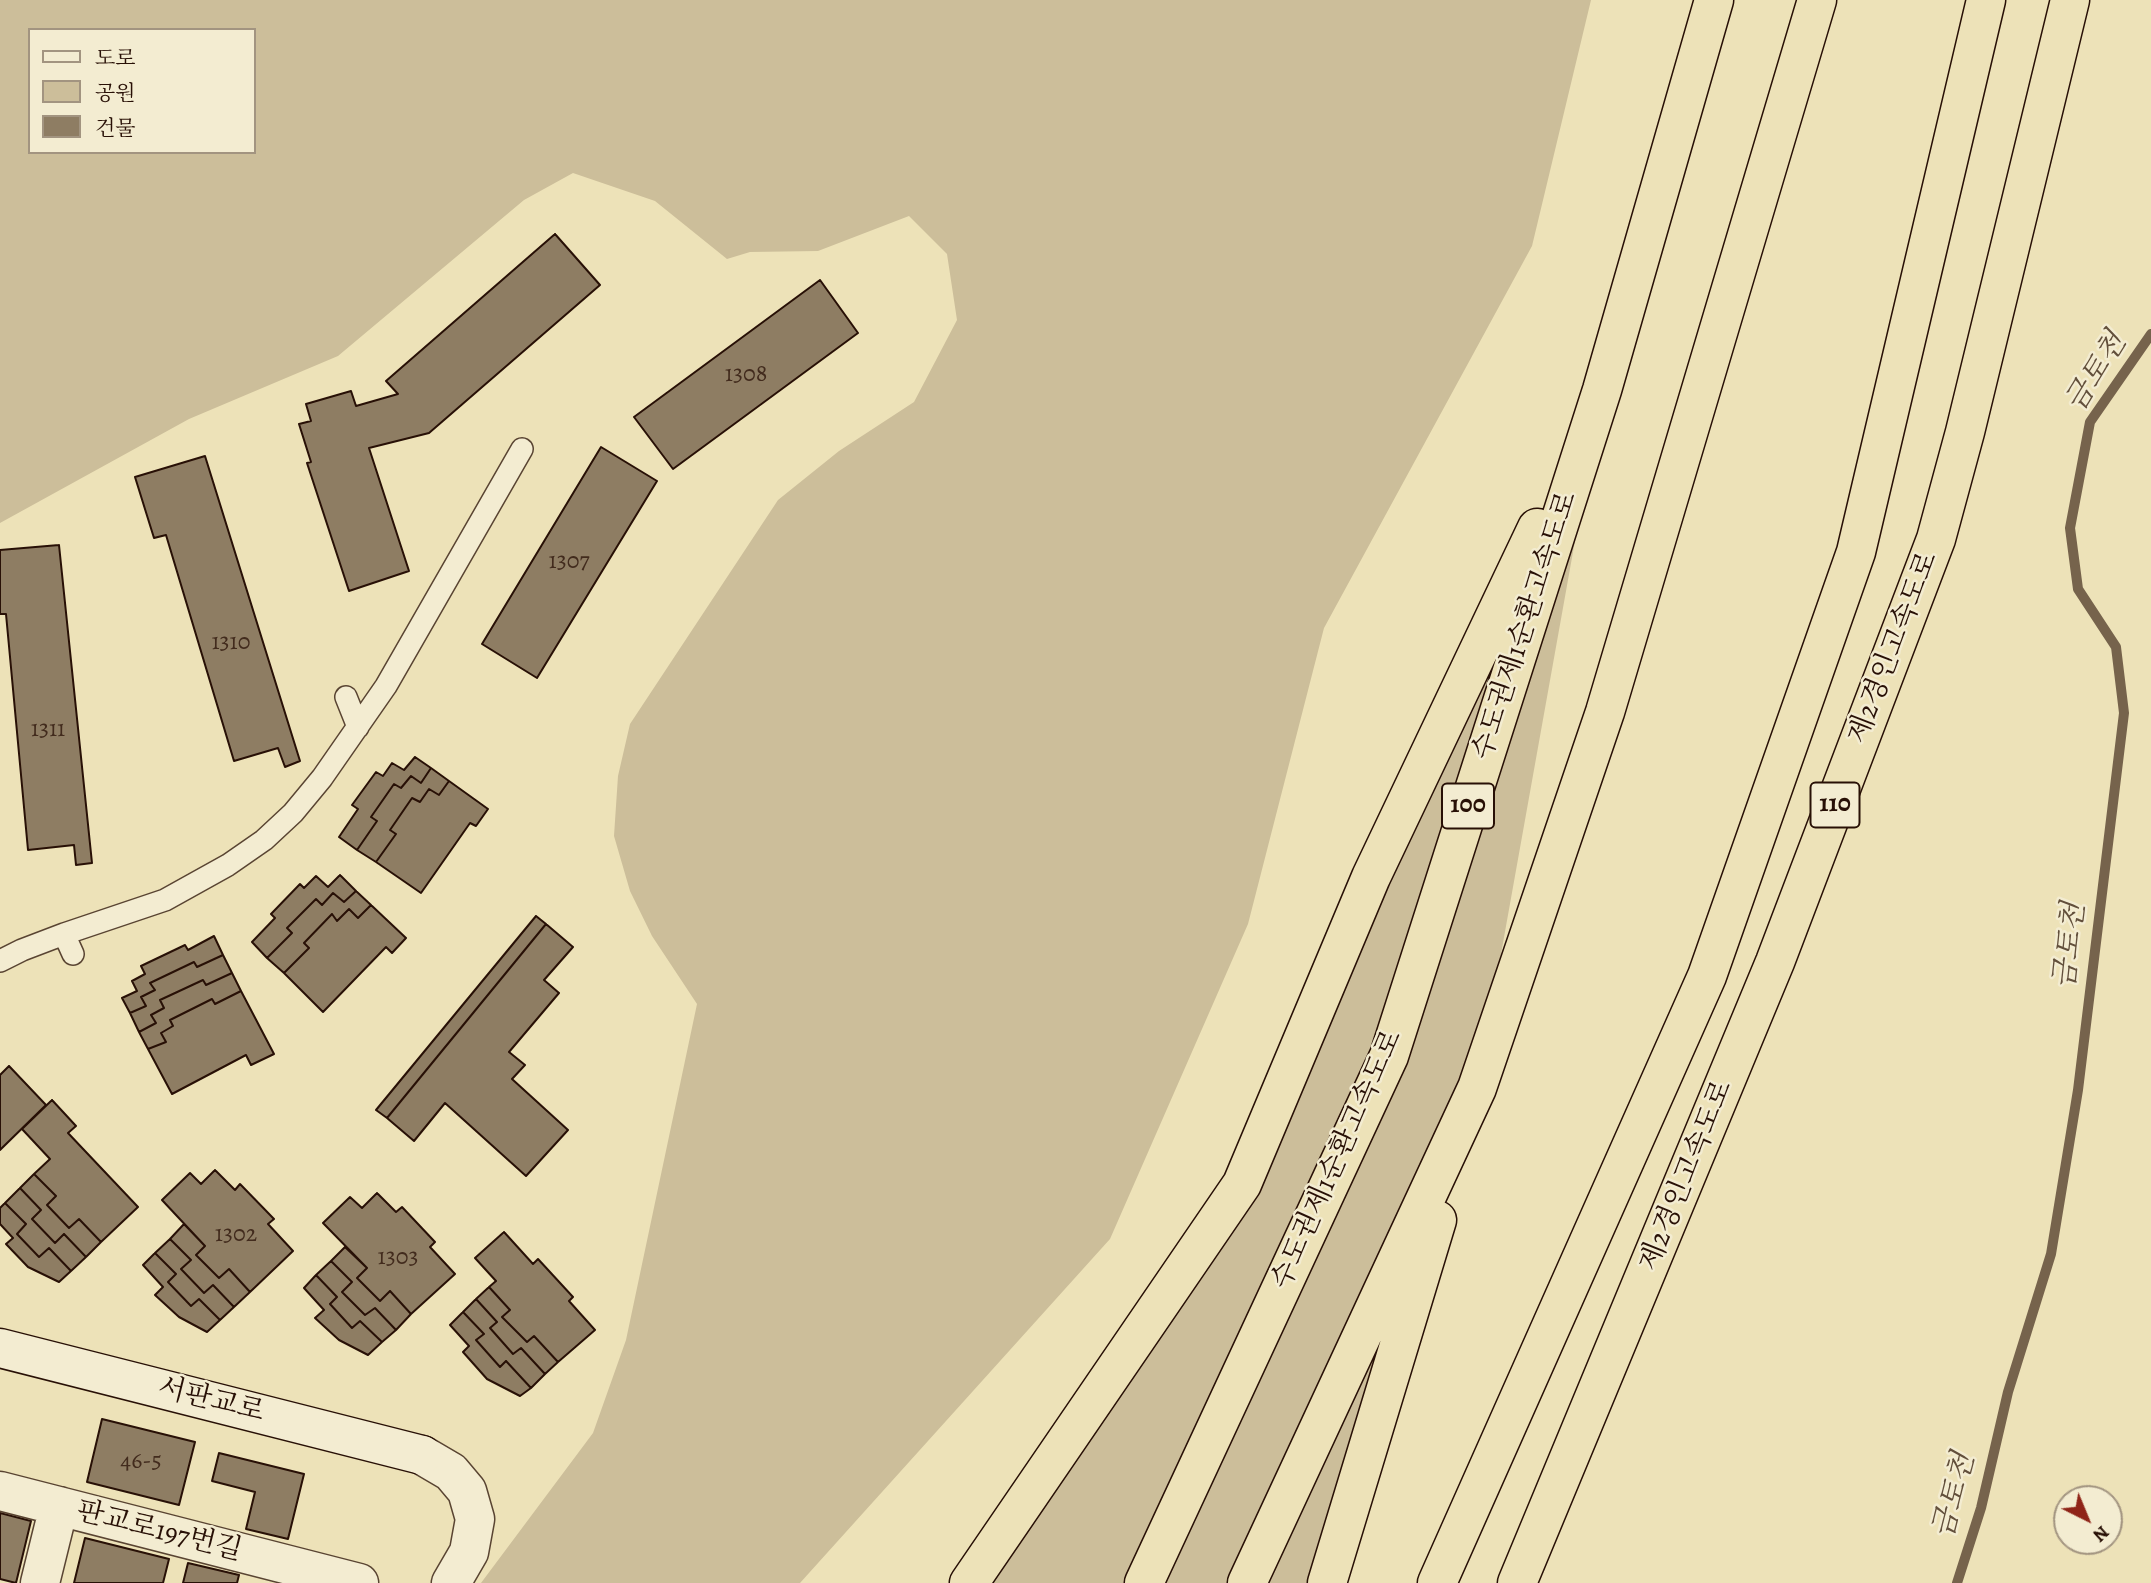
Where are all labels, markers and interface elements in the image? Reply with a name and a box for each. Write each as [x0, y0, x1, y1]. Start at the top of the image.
legend [28, 28, 256, 154]
text: 도로 [95, 44, 136, 72]
text: 공원 [95, 79, 136, 107]
text: 건물 [95, 114, 136, 142]
water label: 금토천 [2059, 327, 2135, 419]
house number: 1308 [725, 361, 767, 389]
street label: 수도권제1순환고속도로 [1467, 488, 1585, 764]
street label: 제2경인고속도로 [1842, 547, 1946, 749]
house number: 1307 [548, 548, 590, 576]
house number: 1310 [211, 629, 251, 657]
house number: 1311 [31, 716, 65, 744]
road number: 110 [1811, 782, 1860, 828]
road number: 100 [1442, 784, 1494, 828]
water label: 금토천 [2048, 901, 2094, 991]
street label: 수도권제1순환고속도로 [1266, 1025, 1410, 1295]
street label: 제2경인고속도로 [1633, 1076, 1741, 1276]
house number: 1302 [215, 1221, 257, 1249]
house number: 1303 [378, 1244, 418, 1272]
street label: 서판교로 [154, 1372, 268, 1430]
house number: 46-5 [120, 1448, 162, 1476]
water label: 금토천 [1926, 1449, 1984, 1543]
north arrow [2053, 1485, 2123, 1555]
street label: 판교로197번길 [73, 1495, 245, 1569]
text: N [2087, 1520, 2115, 1548]

